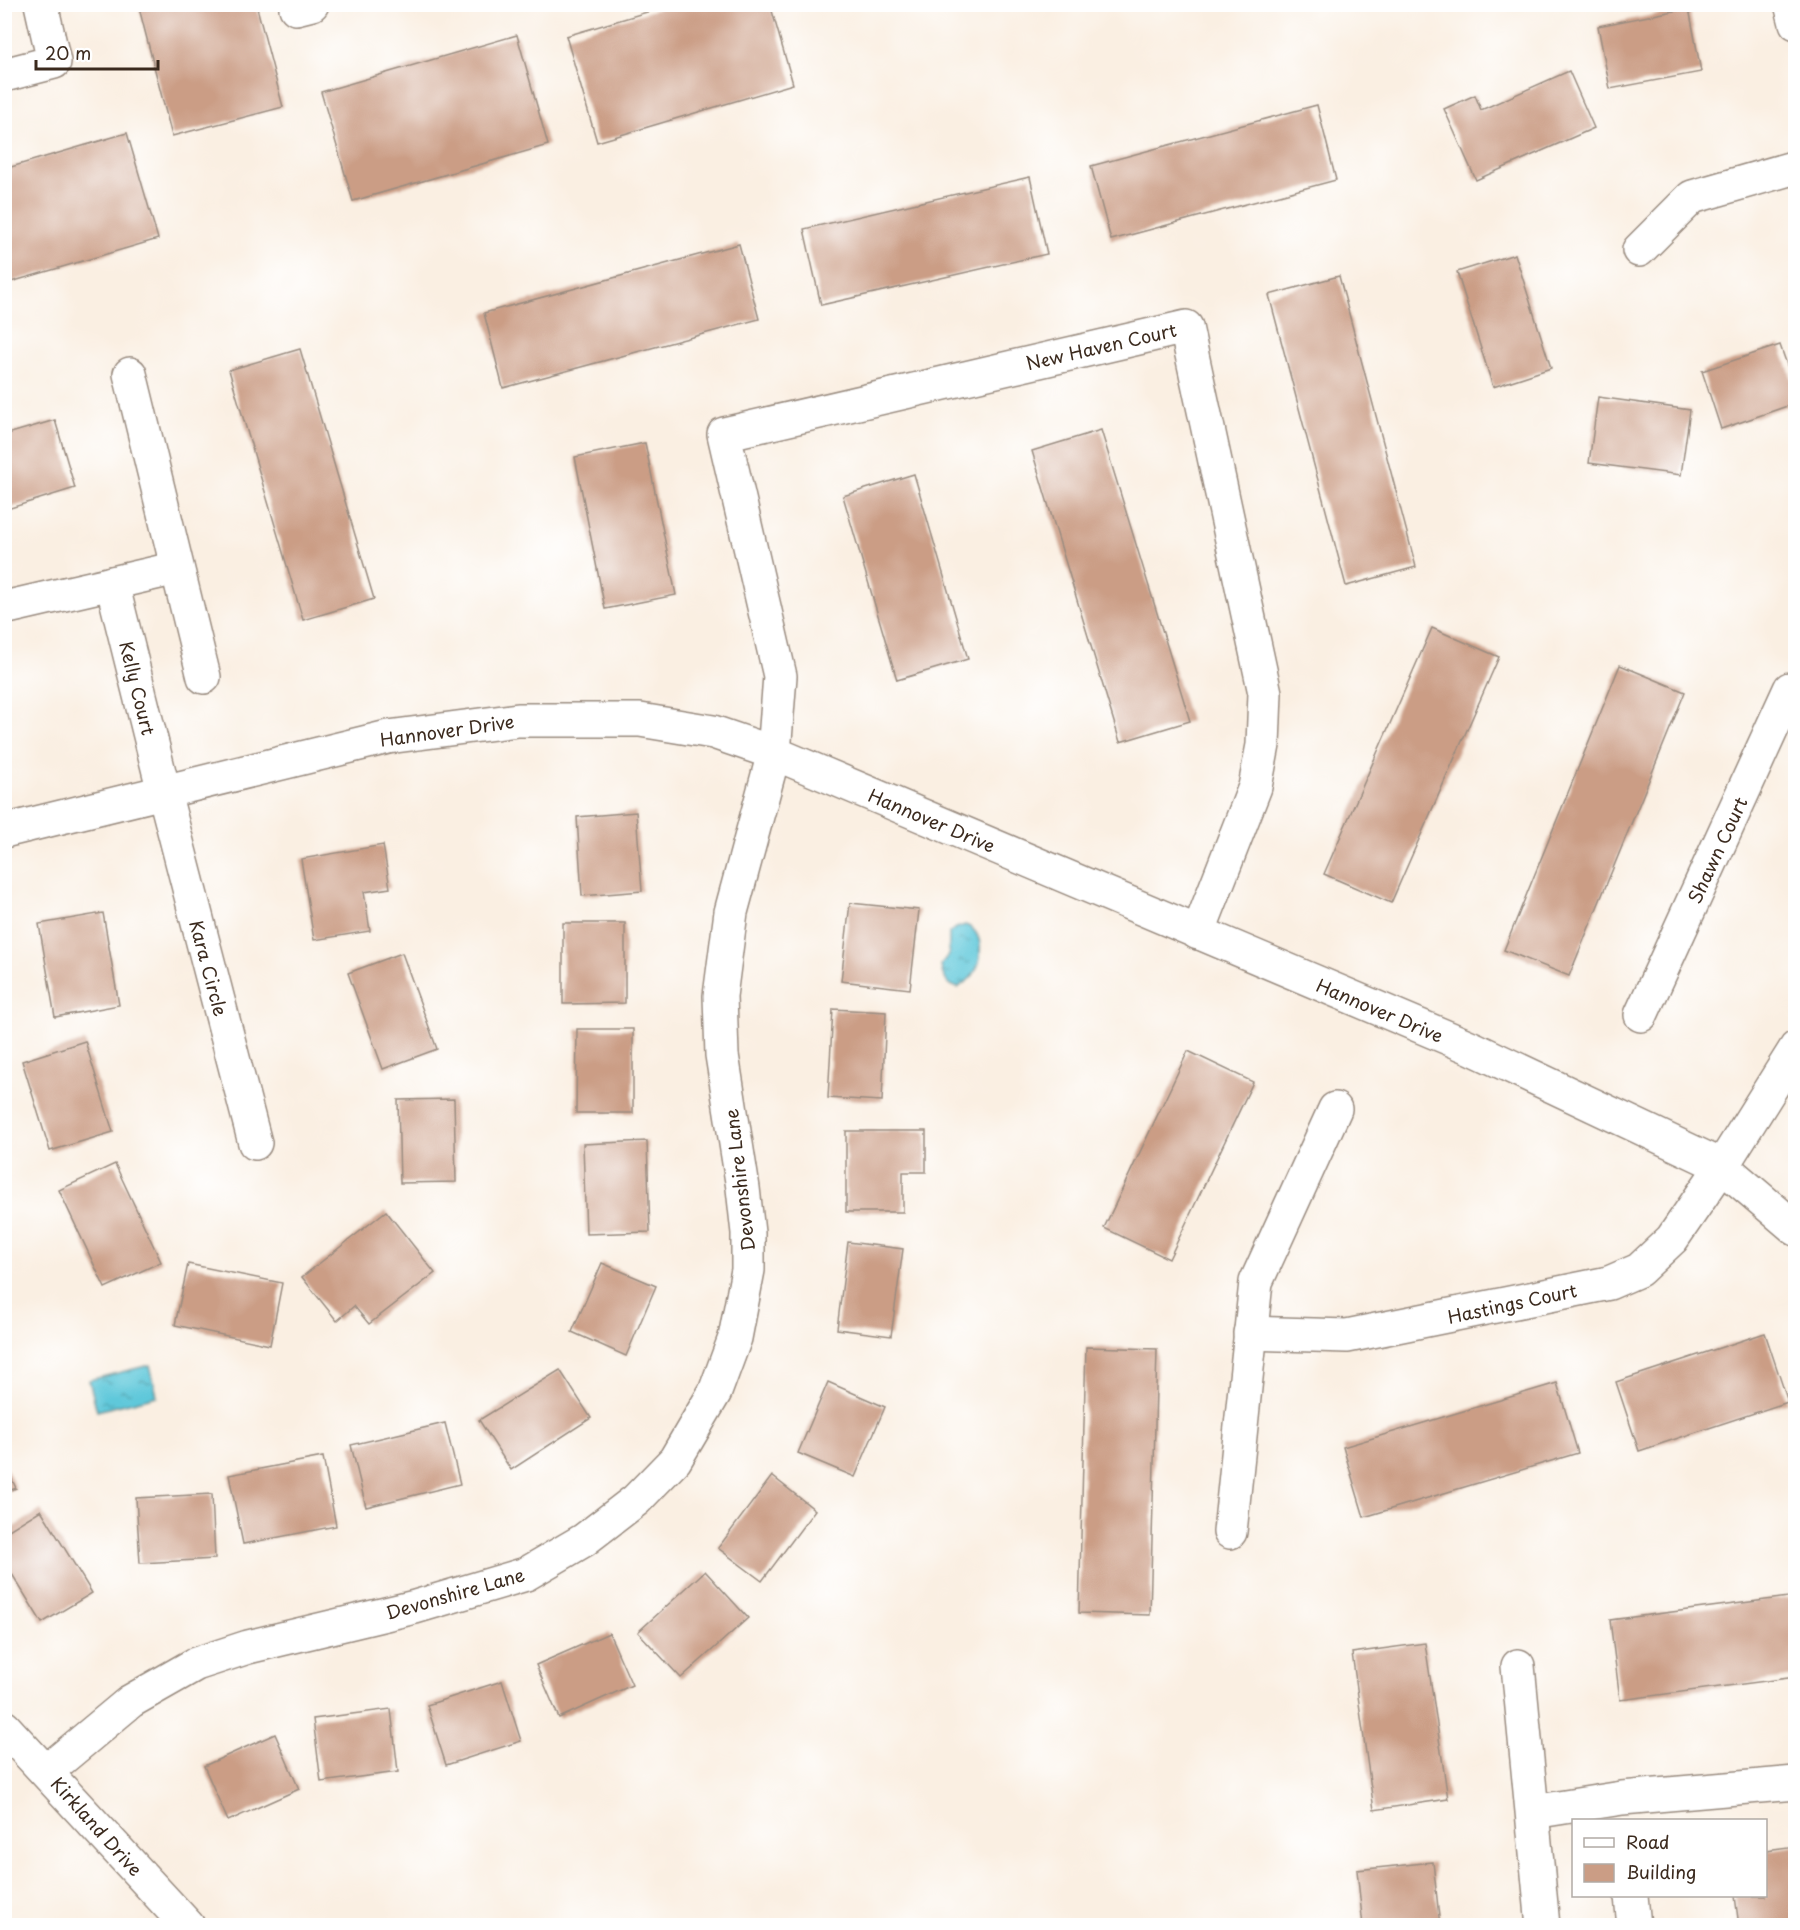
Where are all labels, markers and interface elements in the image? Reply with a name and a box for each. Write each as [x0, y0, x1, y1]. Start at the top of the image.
scale bar [36, 33, 158, 71]
text: 20 m [45, 39, 91, 66]
street label: New Haven Court [1023, 316, 1179, 376]
street label: Kelly Court [113, 638, 163, 738]
street label: Hannover Drive [378, 707, 516, 753]
street label: Hannover Drive [864, 781, 1000, 859]
street label: Shawn Court [1680, 792, 1754, 908]
street label: Kara Circle [183, 917, 235, 1019]
street label: Hannover Drive [1312, 971, 1448, 1049]
street label: Devonshire Lane [717, 1107, 761, 1253]
street label: Hastings Court [1445, 1276, 1579, 1330]
street label: Devonshire Lane [382, 1560, 528, 1626]
street label: Kirkland Drive [45, 1770, 149, 1882]
legend [1572, 1819, 1767, 1897]
text: Road [1626, 1828, 1670, 1855]
text: Building [1626, 1858, 1696, 1885]

